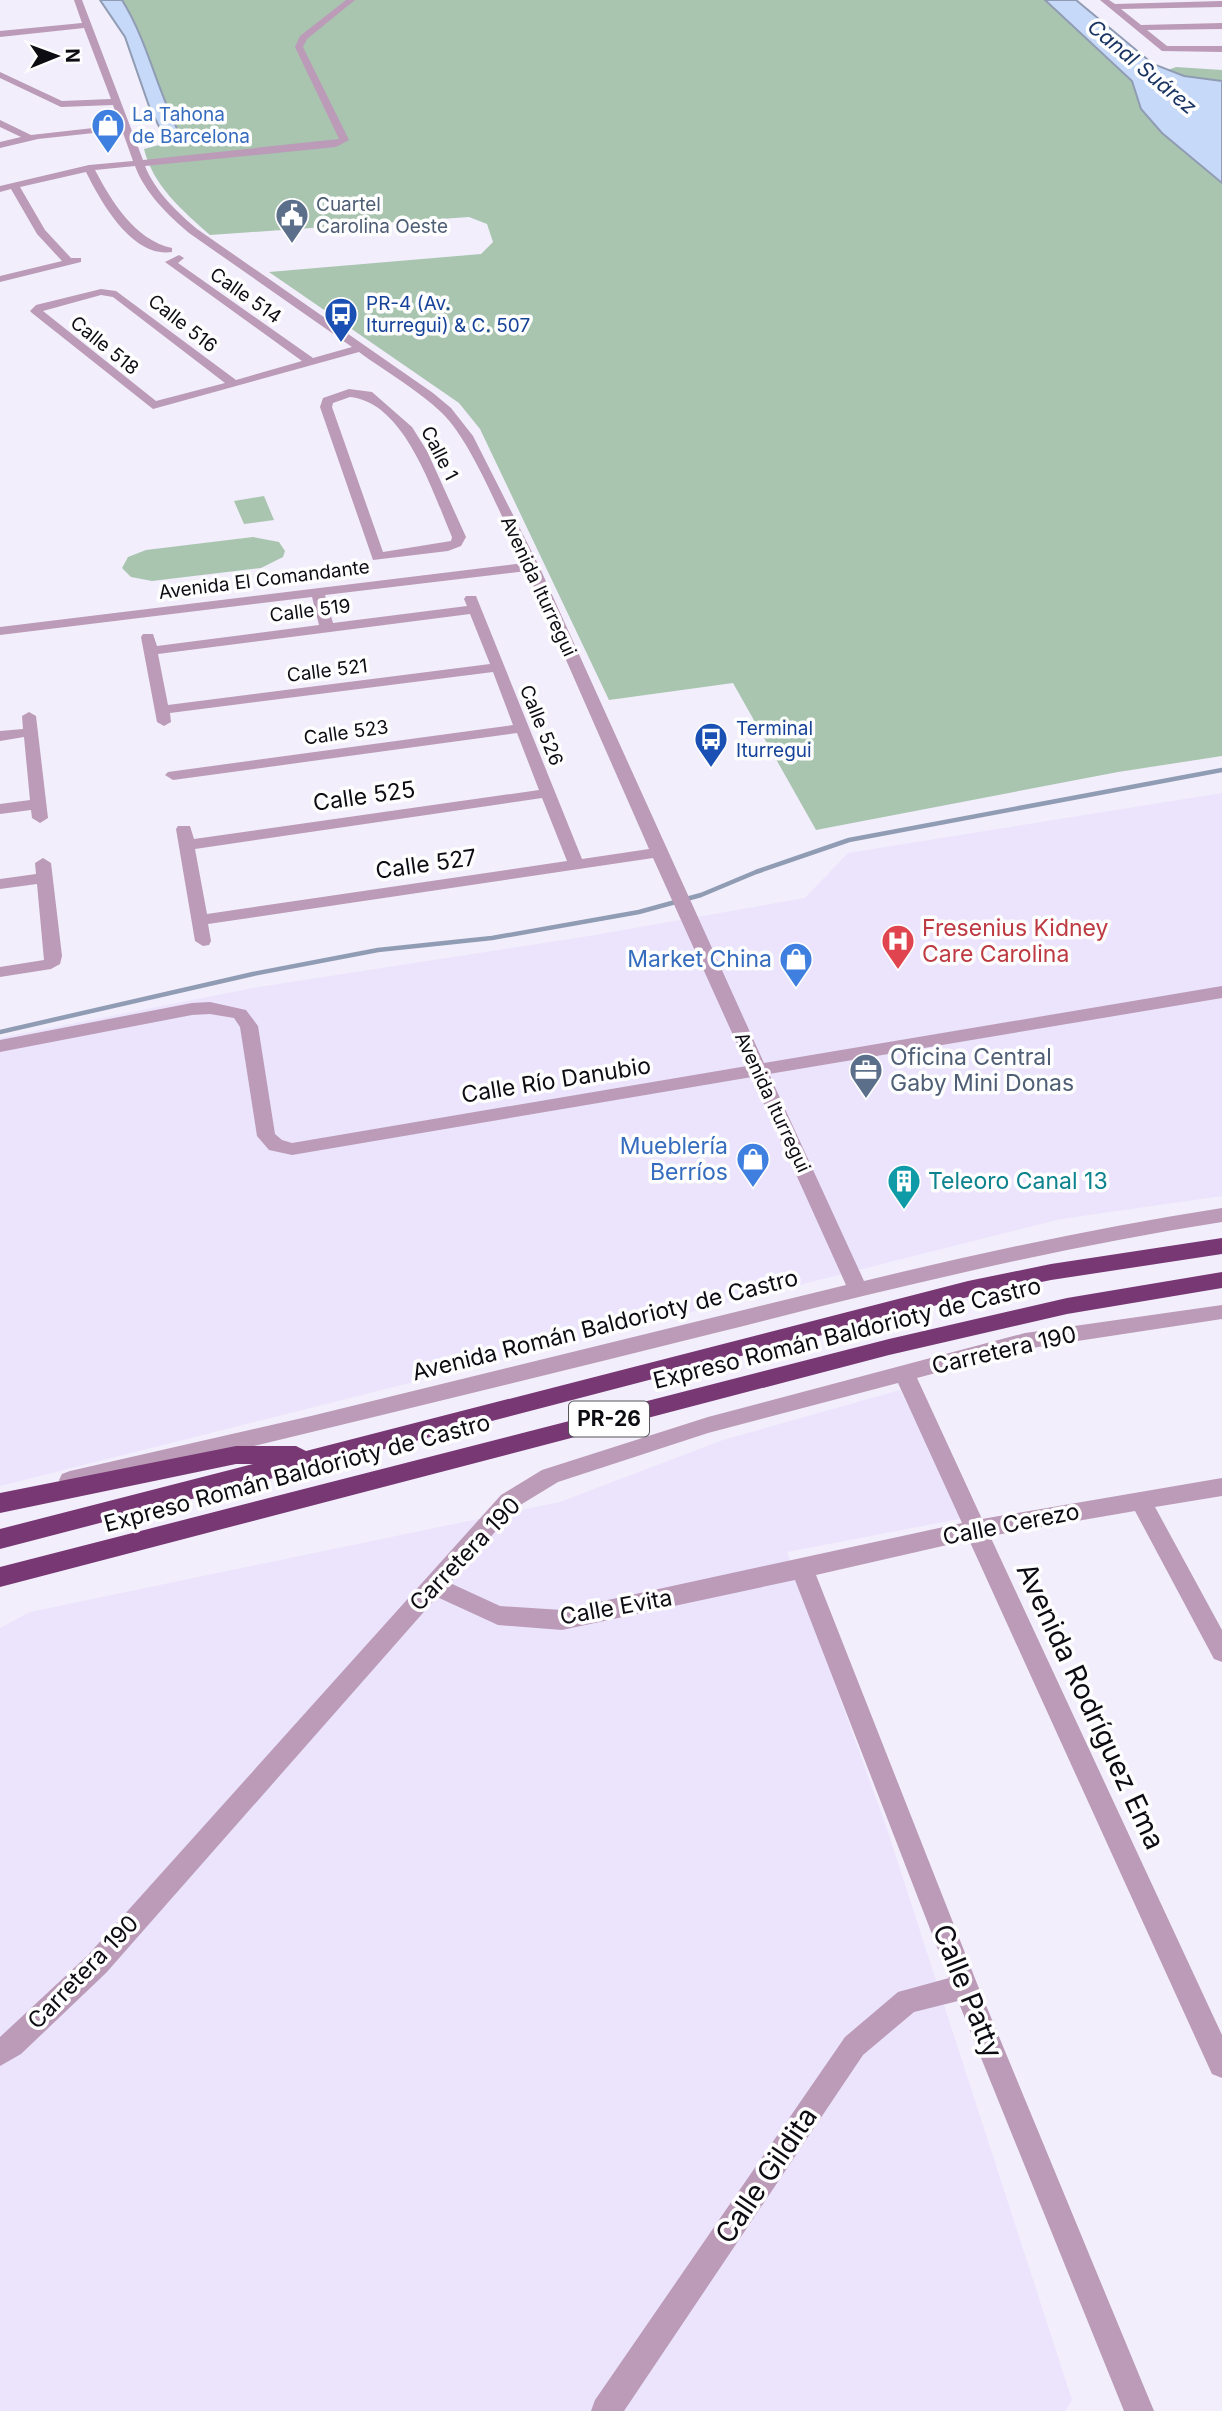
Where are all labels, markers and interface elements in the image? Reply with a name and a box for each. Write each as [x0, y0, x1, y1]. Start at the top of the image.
water label: Canal Suárez [1083, 14, 1202, 120]
north arrow [21, 21, 91, 91]
text: N [61, 48, 84, 63]
place label: La Tahona de Barcelona [132, 103, 250, 148]
shop icon: La Tahona de Barcelona [89, 106, 127, 155]
place label: Cuartel Carolina Oeste [316, 193, 448, 238]
public building icon: Cuartel Carolina Oeste [273, 196, 311, 245]
street label: Calle 514 [206, 263, 286, 328]
street label: Calle 516 [144, 289, 222, 357]
place label: PR-4 (Av. Iturregui) & C. 507 [366, 292, 530, 337]
bus stop icon: PR-4 (Av. Iturregui) & C. 507 [322, 295, 360, 344]
street label: Calle 518 [66, 311, 143, 380]
street label: Calle 1 [416, 422, 463, 484]
street label: Avenida Iturregui [496, 512, 581, 660]
street label: Avenida El Comandante [157, 555, 371, 604]
street label: Calle 519 [268, 594, 352, 627]
street label: Calle 521 [285, 654, 369, 687]
street label: Calle 526 [515, 681, 568, 769]
street label: Calle 523 [302, 715, 390, 750]
place label: Terminal Iturregui [736, 717, 813, 762]
bus stop icon: Terminal Iturregui [692, 720, 730, 769]
street label: Calle 525 [311, 775, 417, 817]
street label: Calle 527 [374, 843, 478, 885]
place label: Fresenius Kidney Care Carolina [922, 914, 1109, 968]
hospital icon: Fresenius Kidney Care Carolina [879, 922, 917, 971]
shop icon: Market China [777, 940, 815, 989]
place label: Market China [627, 945, 772, 973]
street label: Avenida Iturregui [730, 1028, 815, 1176]
place label: Oficina Central Gaby Mini Donas [890, 1043, 1074, 1097]
street label: Calle Río Danubio [459, 1051, 653, 1109]
office icon: Oficina Central Gaby Mini Donas [847, 1051, 885, 1100]
place label: Mueblería Berríos [620, 1132, 728, 1186]
shop icon: Mueblería Berríos [734, 1140, 772, 1189]
building icon: Teleoro Canal 13 [885, 1162, 923, 1211]
place label: Teleoro Canal 13 [928, 1167, 1108, 1195]
street label: Avenida Román Baldorioty de Castro [409, 1263, 801, 1387]
street label: Expreso Román Baldorioty de Castro [650, 1271, 1044, 1395]
street label: Carretera 190 [929, 1320, 1079, 1380]
road number: PR-26 [569, 1402, 649, 1436]
street label: Expreso Román Baldorioty de Castro [101, 1408, 493, 1538]
street label: Carretera 190 [404, 1491, 526, 1617]
street label: Calle Cerezo [940, 1497, 1082, 1551]
street label: Avenida Rodríguez Ema [1010, 1557, 1172, 1855]
street label: Calle Evita [558, 1583, 674, 1631]
street label: Carretera 190 [22, 1909, 144, 2035]
street label: Calle Patty [926, 1919, 1010, 2063]
street label: Calle Gildita [708, 2100, 824, 2250]

